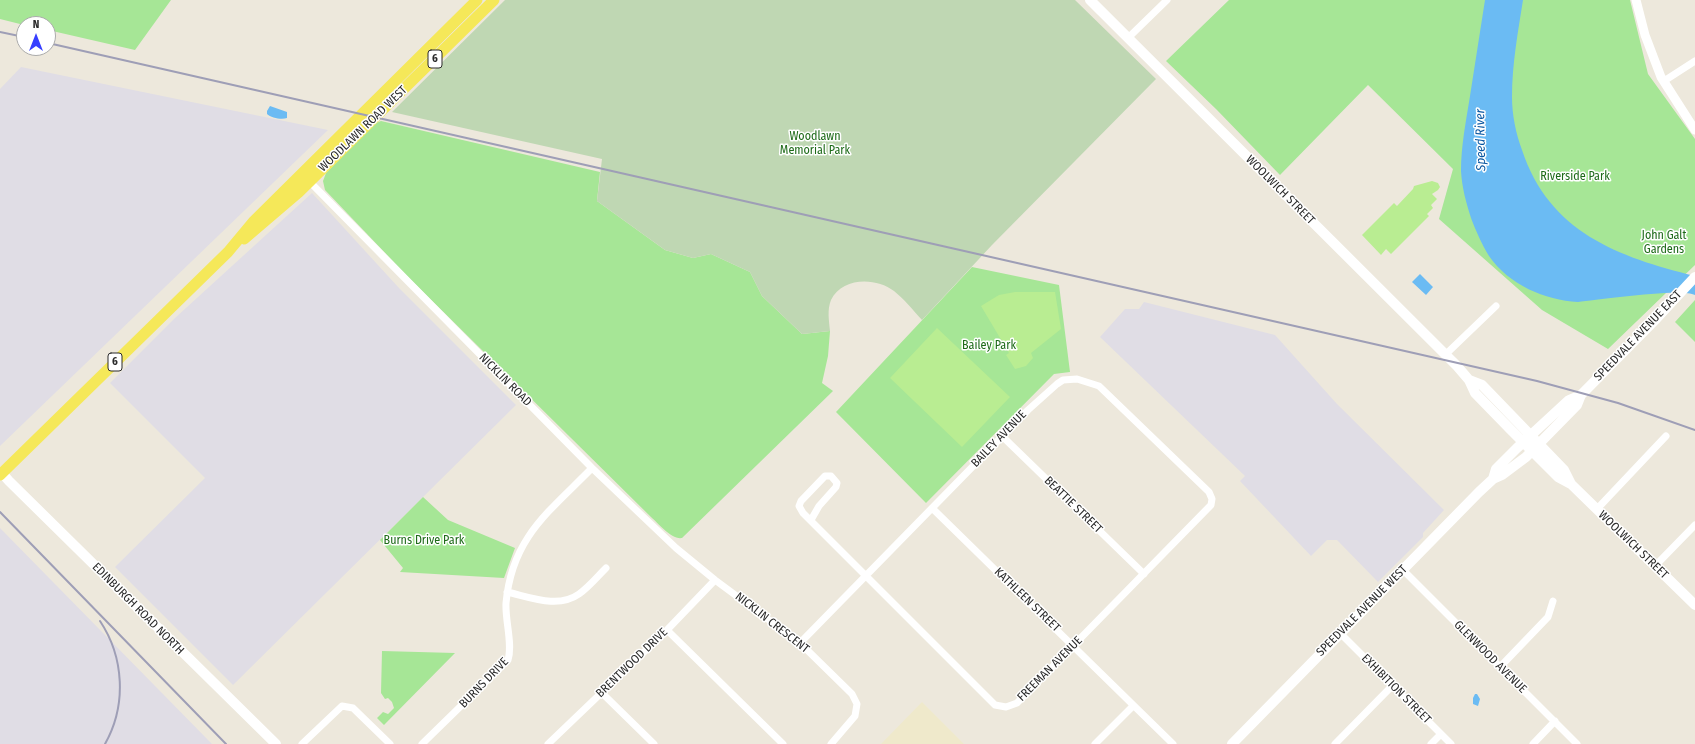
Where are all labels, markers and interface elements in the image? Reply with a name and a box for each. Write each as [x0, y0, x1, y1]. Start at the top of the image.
north arrow [16, 16, 56, 56]
text: N [33, 18, 39, 31]
road number: 6 [428, 50, 442, 68]
street label: WOODLAWN ROAD WEST [316, 83, 410, 175]
water label: Speed River [1473, 109, 1489, 171]
park label: Woodlawn Memorial Park [780, 130, 850, 158]
street label: WOOLWICH STREET [1242, 152, 1318, 228]
park label: Riverside Park [1540, 170, 1610, 184]
park label: John Galt Gardens [1642, 229, 1686, 257]
street label: SPEEDVALE AVENUE EAST [1591, 288, 1685, 384]
park label: Bailey Park [962, 339, 1016, 353]
street label: NICKLIN ROAD [476, 351, 534, 409]
road number: 6 [108, 353, 122, 371]
street label: BAILEY AVENUE [968, 408, 1030, 470]
street label: BEATTIE STREET [1041, 474, 1105, 536]
street label: WOOLWICH STREET [1595, 508, 1671, 582]
park label: Burns Drive Park [384, 534, 464, 548]
street label: EDINBURGH ROAD NORTH [89, 560, 187, 658]
street label: SPEEDVALE AVENUE WEST [1313, 562, 1411, 660]
street label: KATHLEEN STREET [991, 565, 1063, 635]
street label: NICKLIN CRESCENT [732, 590, 812, 656]
street label: GLENWOOD AVENUE [1451, 618, 1529, 696]
street label: BRENTWOOD DRIVE [593, 625, 671, 701]
street label: FREEMAN AVENUE [1015, 634, 1085, 704]
street label: EXHIBITION STREET [1358, 651, 1434, 727]
street label: BURNS DRIVE [456, 655, 512, 711]

